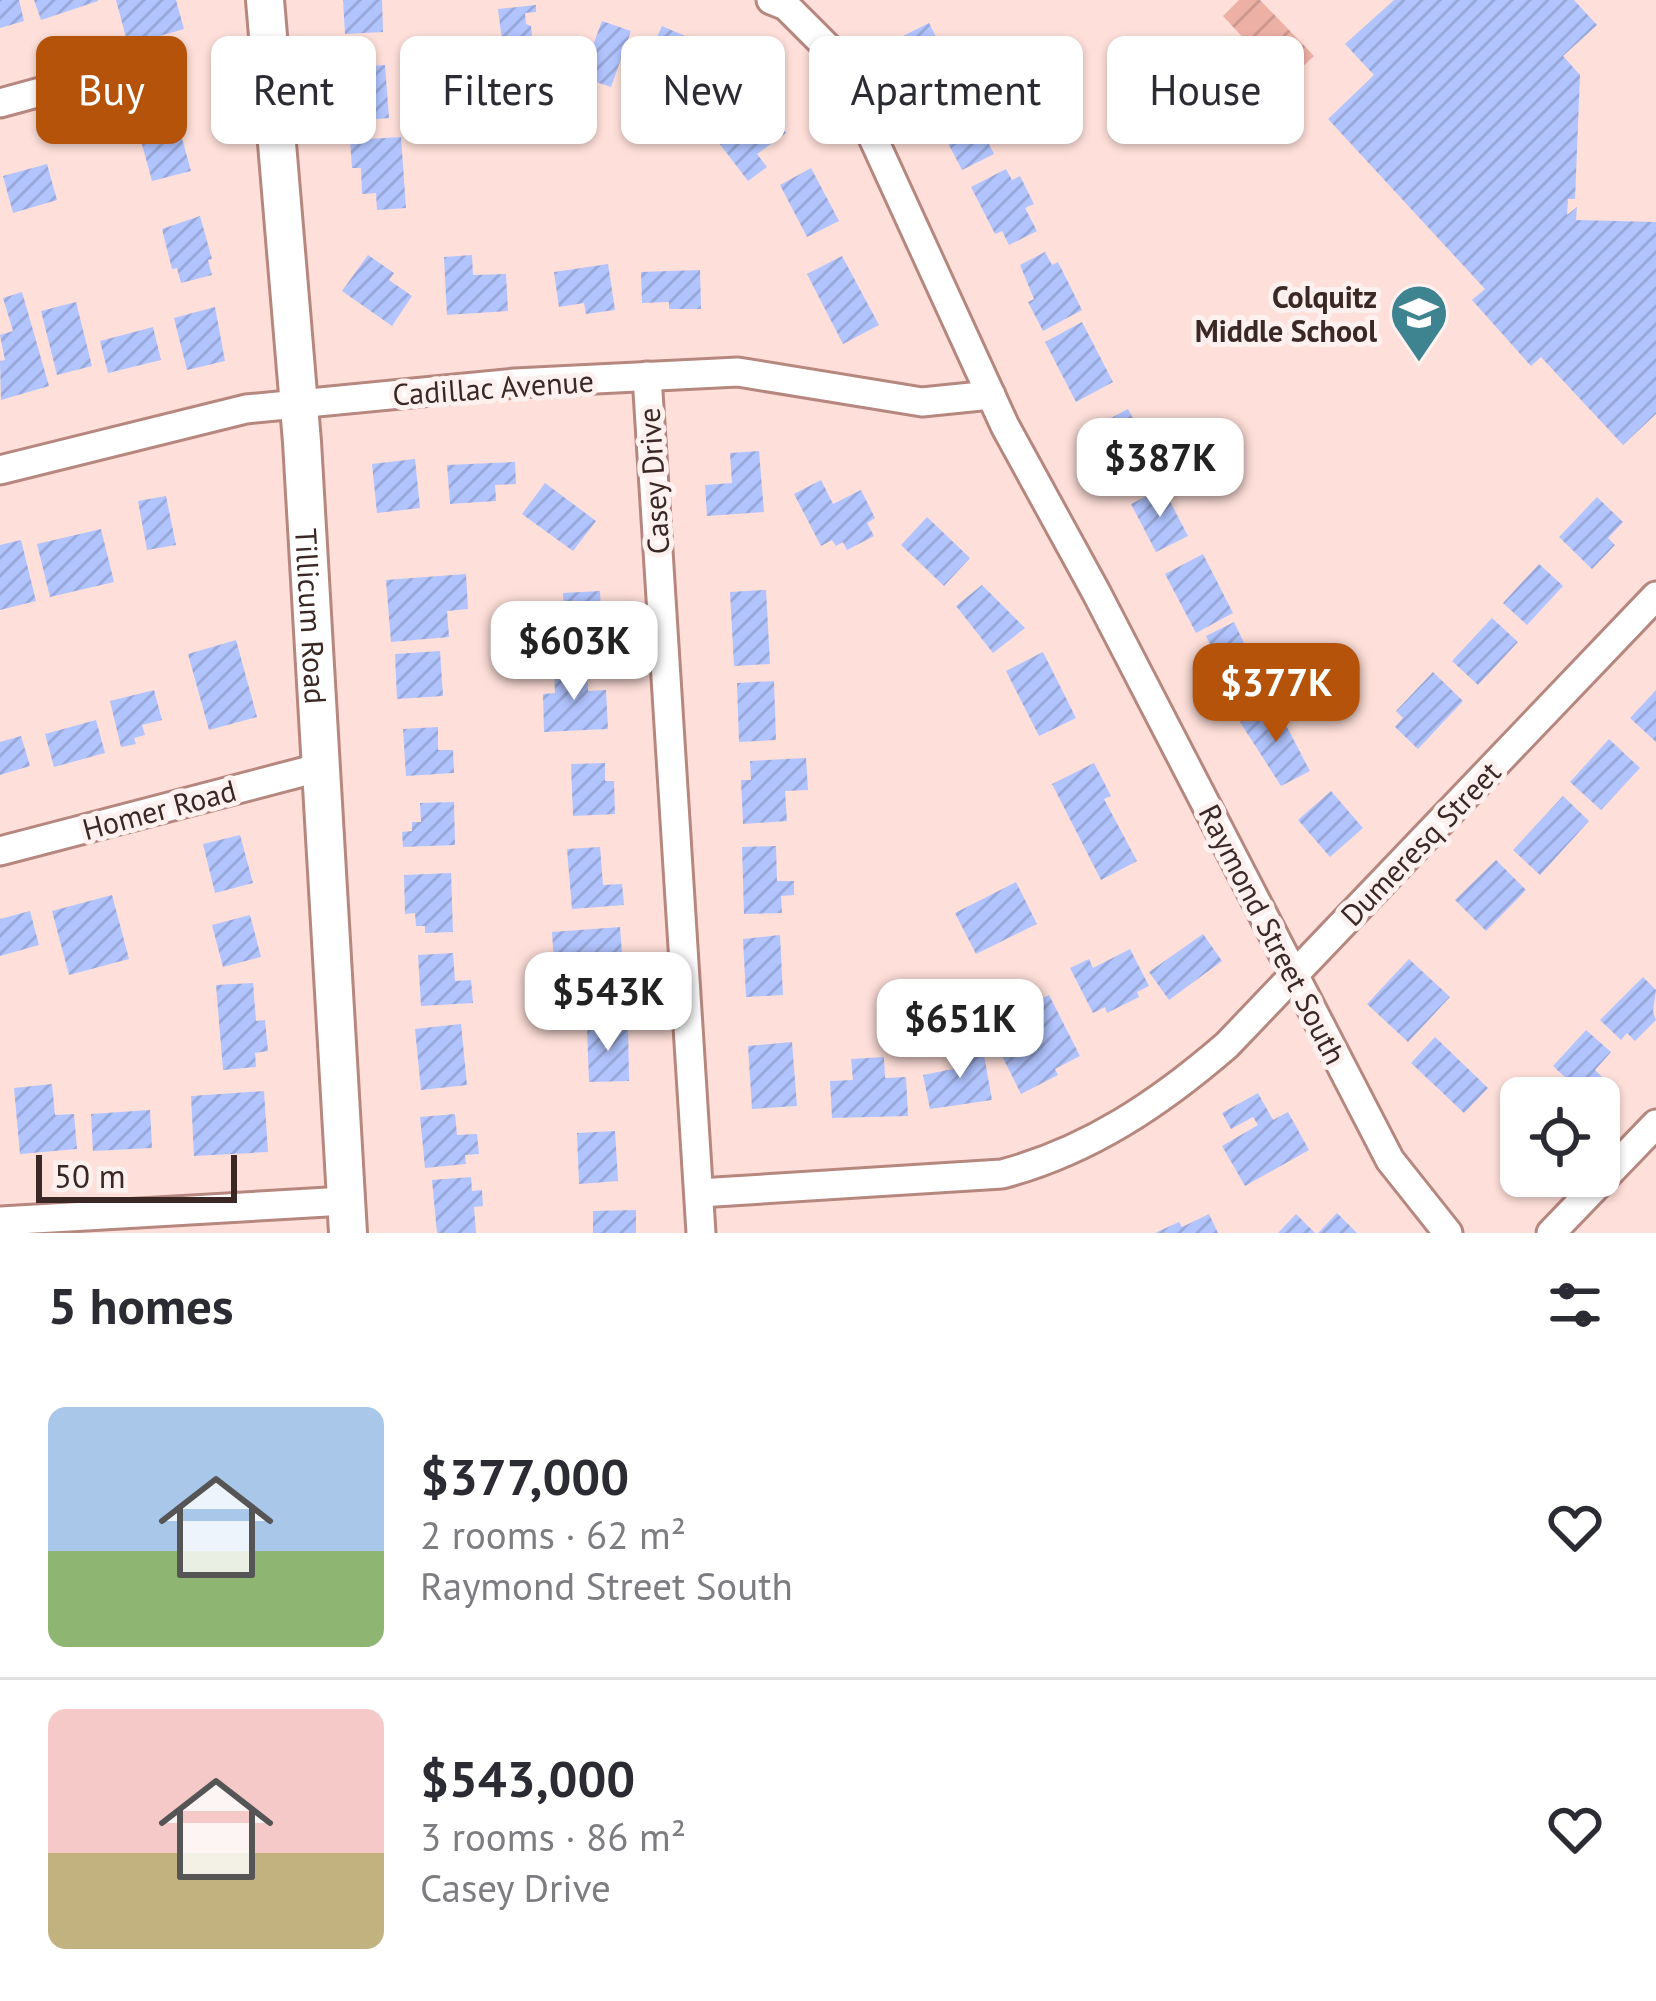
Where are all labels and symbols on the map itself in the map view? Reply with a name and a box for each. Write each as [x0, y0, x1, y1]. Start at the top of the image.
place label: Colquitz Middle School [1195, 277, 1377, 350]
school or university icon: Colquitz Middle School [1388, 282, 1450, 364]
street label: Cadillac Avenue [391, 361, 595, 413]
street label: Casey Drive [628, 406, 678, 556]
pin: $387K [1076, 418, 1244, 520]
street label: Tillicum Road [288, 527, 337, 705]
pin: $603K [490, 601, 658, 703]
pin: $377K [1192, 643, 1360, 745]
street label: Dumeresq Street [1332, 752, 1508, 934]
street label: Homer Road [78, 770, 240, 848]
street label: Raymond Street South [1191, 797, 1355, 1071]
pin: $543K [524, 952, 692, 1054]
pin: $651K [876, 979, 1044, 1081]
scale bar [36, 1149, 237, 1202]

